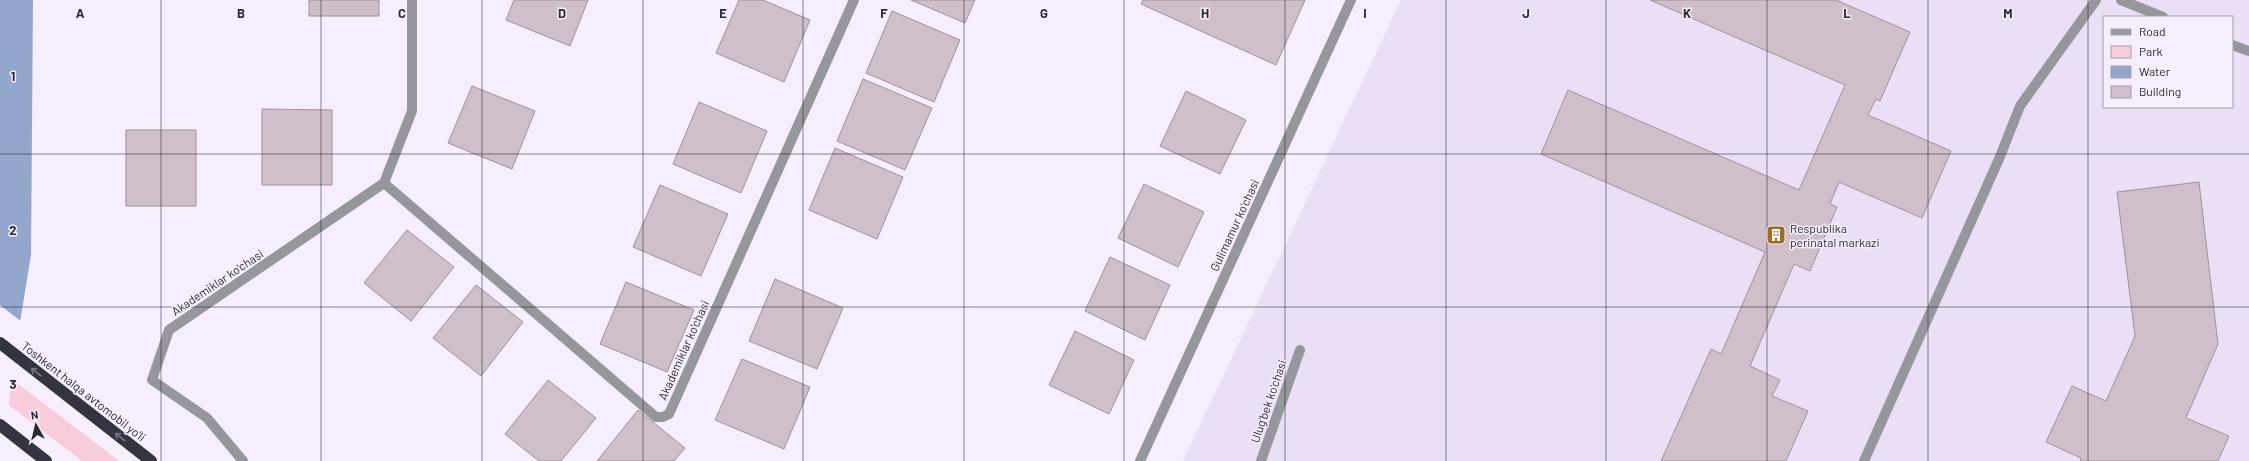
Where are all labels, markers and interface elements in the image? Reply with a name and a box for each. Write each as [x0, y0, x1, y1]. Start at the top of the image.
text: A [76, 5, 85, 21]
text: B [237, 5, 245, 21]
text: C [398, 5, 406, 21]
text: D [558, 5, 566, 21]
text: E [719, 5, 727, 21]
text: F [880, 5, 888, 21]
text: G [1040, 5, 1048, 21]
text: H [1201, 5, 1209, 21]
text: I [1363, 5, 1367, 21]
text: J [1522, 5, 1530, 21]
text: K [1683, 5, 1691, 21]
text: L [1843, 5, 1851, 21]
text: M [2003, 5, 2013, 21]
legend [2103, 16, 2233, 108]
text: Road [2139, 24, 2166, 38]
text: Park [2139, 44, 2163, 58]
text: Water [2139, 64, 2171, 78]
text: 1 [11, 68, 15, 84]
text: Building [2139, 84, 2181, 98]
street label: Gulimamur ko'chasi [1207, 177, 1261, 273]
place label: Respublika perinatal markazi [1790, 221, 1879, 249]
text: 2 [9, 222, 17, 238]
building icon: Respublika perinatal markazi [1765, 224, 1787, 246]
street label: Akademiklar ko'chasi [168, 246, 266, 318]
street label: Akademiklar ko'chasi [655, 298, 711, 402]
street label: Toshkent halqa avtomobil yo'li [19, 338, 149, 444]
street label: Ulug'bek ko'chasi [1247, 358, 1289, 444]
one-way arrow [31, 367, 42, 376]
text: 3 [9, 376, 17, 392]
north arrow [16, 405, 56, 445]
text: N [30, 408, 39, 422]
one-way arrow [115, 433, 126, 441]

